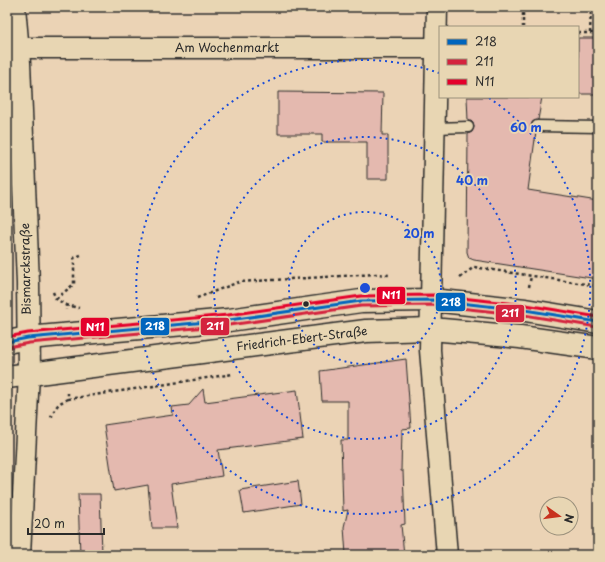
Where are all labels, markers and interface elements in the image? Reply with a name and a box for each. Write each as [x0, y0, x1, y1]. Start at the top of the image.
legend [439, 26, 579, 98]
text: 218 [475, 32, 497, 50]
street label: Am Wochenmarkt [175, 38, 279, 56]
text: 211 [475, 52, 494, 70]
text: N11 [475, 72, 494, 90]
text: 60 m [510, 118, 542, 136]
text: 40 m [456, 171, 488, 189]
street label: Bismarckstraße [15, 223, 35, 315]
text: 20 m [403, 224, 435, 242]
centre of rings [358, 281, 372, 295]
line badge: N11 [376, 286, 406, 305]
text: N11 [382, 286, 401, 303]
line badge: 218 [435, 292, 466, 312]
text: 218 [441, 293, 461, 310]
unlabelled marker [301, 299, 311, 309]
line badge: 211 [495, 304, 525, 323]
text: 211 [501, 304, 519, 321]
line badge: N11 [80, 317, 110, 337]
line badge: 218 [140, 317, 170, 336]
text: 218 [145, 317, 165, 334]
line badge: 211 [200, 317, 230, 336]
text: 211 [206, 317, 224, 334]
text: N11 [86, 318, 105, 335]
street label: Friedrich-Ebert-Straße [235, 321, 368, 355]
north arrow [539, 496, 579, 536]
scale bar [28, 510, 104, 536]
text: N [560, 512, 578, 525]
text: 20 m [34, 514, 65, 532]

